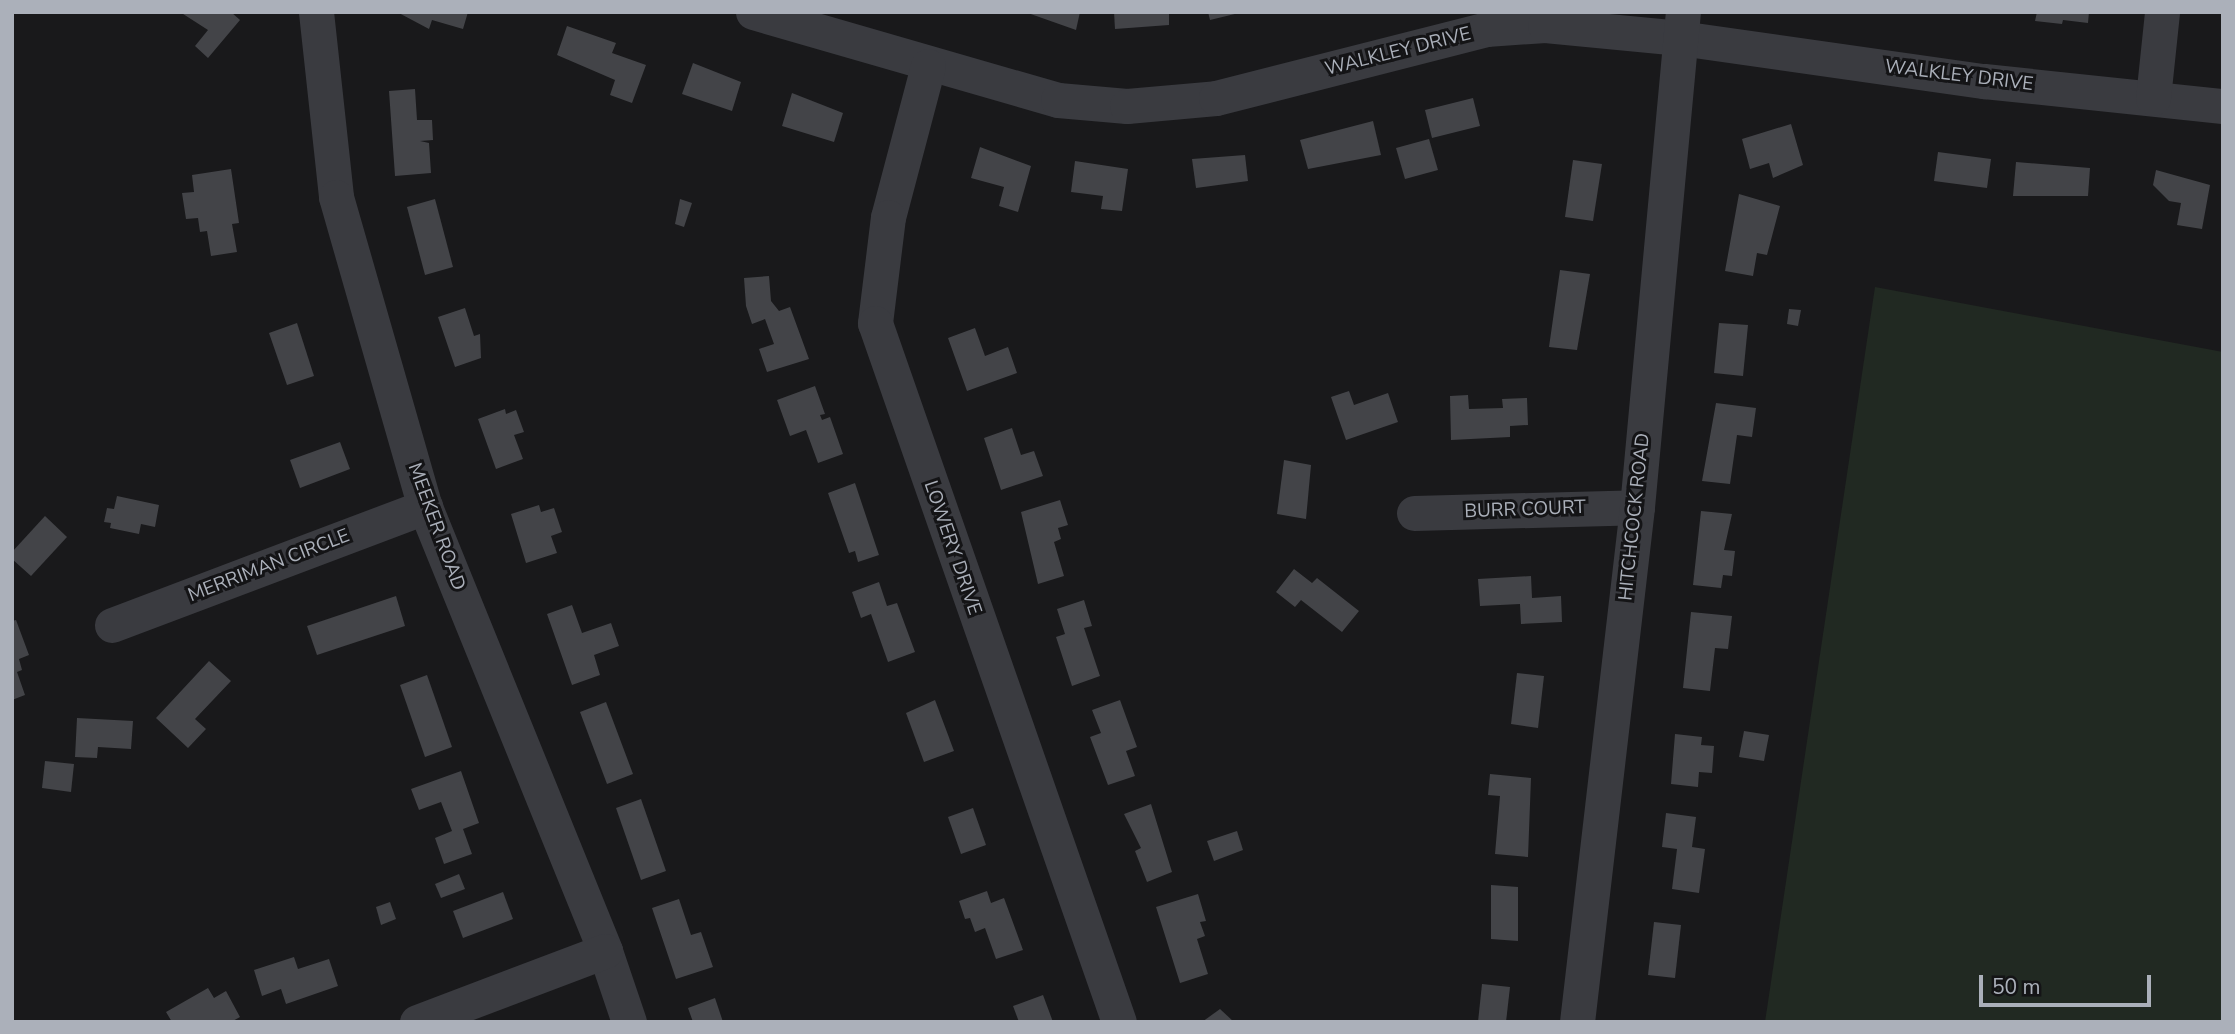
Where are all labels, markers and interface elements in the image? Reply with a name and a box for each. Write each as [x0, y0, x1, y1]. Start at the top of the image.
street label: WALKLEY DRIVE [1323, 23, 1473, 81]
street label: WALKLEY DRIVE [1884, 56, 2034, 96]
street label: HITCHCOCK ROAD [1615, 432, 1655, 602]
street label: MEEKER ROAD [402, 460, 470, 594]
street label: LOWERY DRIVE [918, 478, 986, 618]
street label: BURR COURT [1464, 496, 1586, 524]
street label: MERRIMAN CIRCLE [185, 525, 353, 607]
scale bar [1983, 960, 2154, 1004]
text: 50 m [1992, 973, 2041, 1001]

